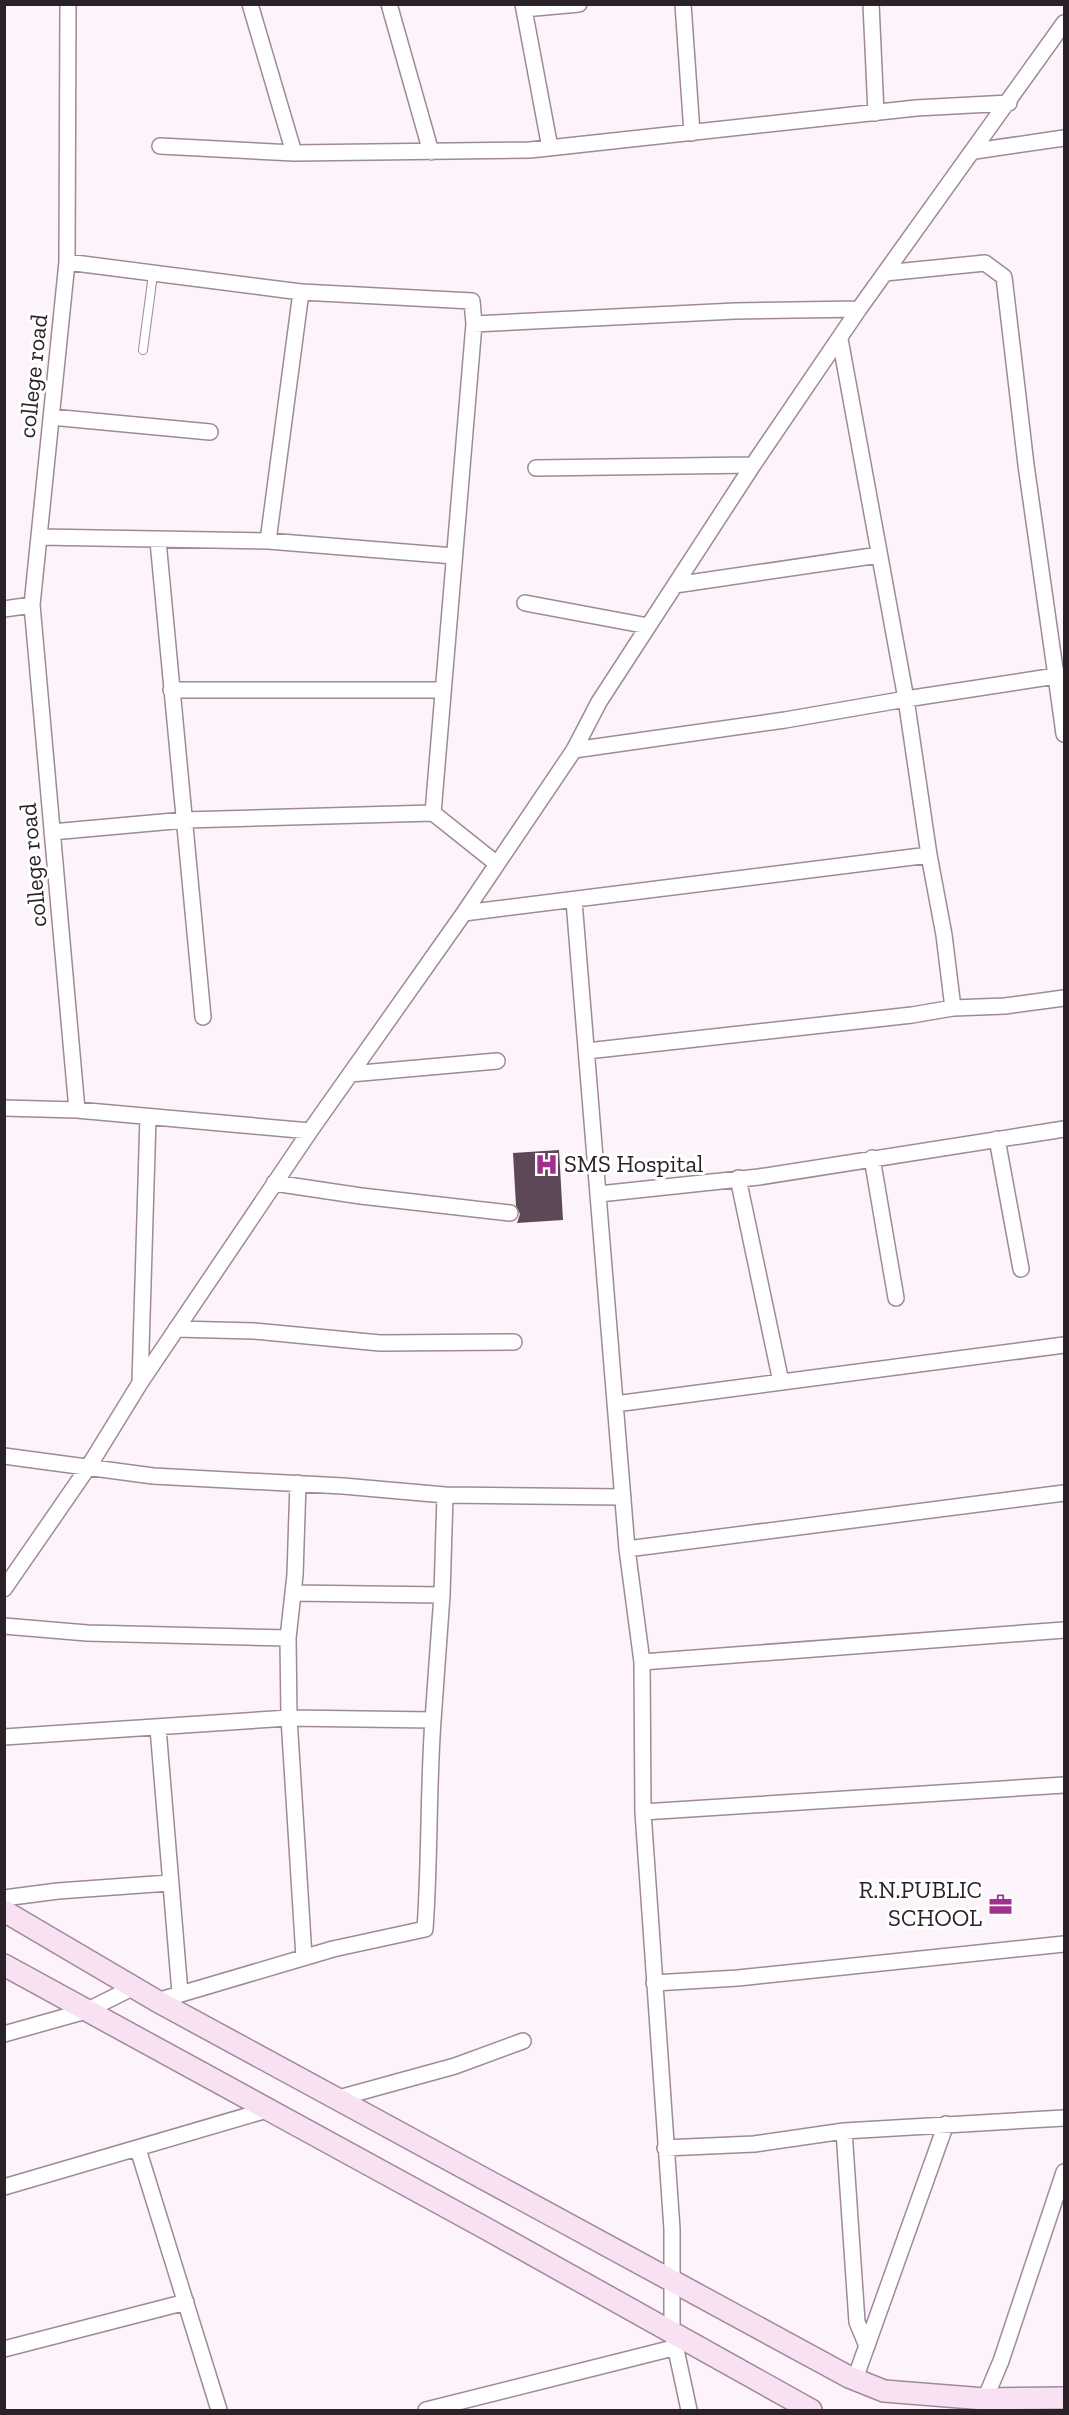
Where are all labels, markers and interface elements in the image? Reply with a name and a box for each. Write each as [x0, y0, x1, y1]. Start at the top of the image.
street label: college road [12, 313, 53, 439]
street label: college road [13, 802, 52, 928]
place label: SMS Hospital [564, 1149, 703, 1178]
hospital icon: SMS Hospital [533, 1151, 559, 1177]
place label: R.N.PUBLIC SCHOOL [858, 1875, 982, 1932]
office icon: R.N.PUBLIC SCHOOL [987, 1891, 1013, 1917]

